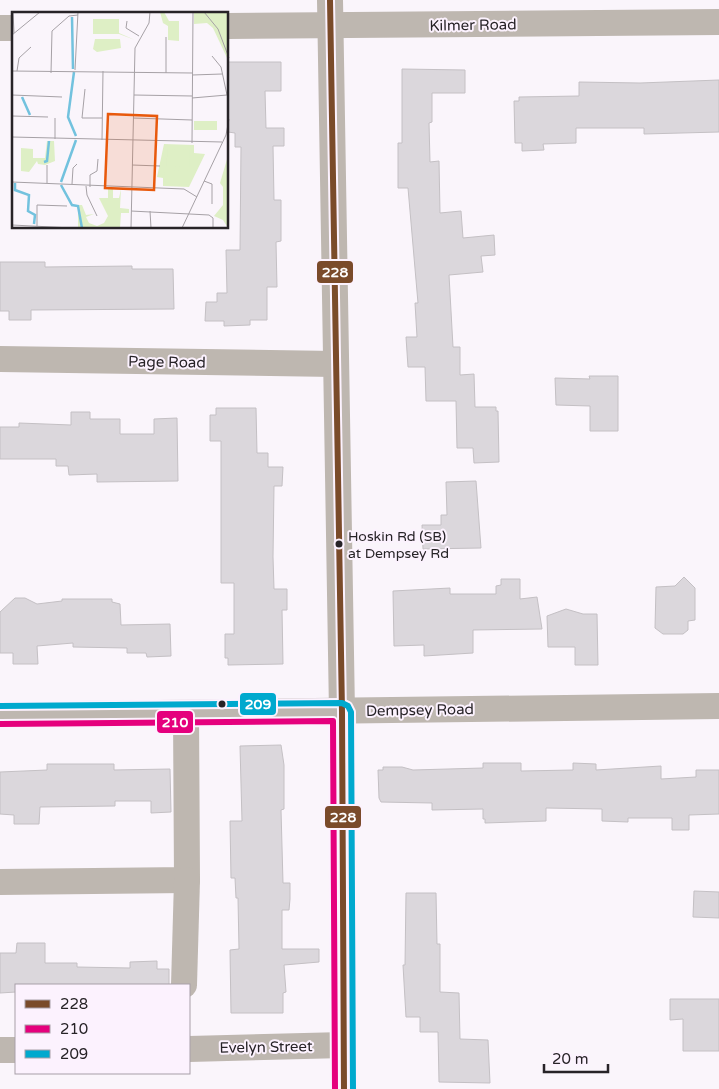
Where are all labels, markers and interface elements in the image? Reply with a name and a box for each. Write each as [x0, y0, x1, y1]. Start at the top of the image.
inset map [12, 12, 229, 229]
street label: Kilmer Road [429, 15, 517, 35]
line badge: 228 [316, 260, 354, 284]
text: 228 [322, 264, 348, 281]
street label: Page Road [128, 352, 206, 372]
place label: Hoskin Rd (SB) at Dempsey Rd [348, 528, 449, 562]
marker: Hoskin Rd (SB) at Dempsey Rd [334, 539, 344, 549]
line badge: 209 [239, 692, 277, 716]
text: 209 [245, 696, 271, 713]
unlabelled marker [217, 699, 227, 709]
street label: Dempsey Road [366, 700, 474, 720]
line badge: 210 [156, 710, 194, 734]
text: 210 [162, 714, 188, 731]
line badge: 228 [324, 805, 362, 829]
text: 228 [330, 809, 356, 826]
legend [15, 984, 190, 1074]
text: 228 [60, 995, 88, 1013]
text: 210 [60, 1020, 88, 1038]
street label: Evelyn Street [219, 1037, 313, 1057]
scale bar [544, 1042, 608, 1074]
text: 209 [60, 1045, 88, 1063]
text: 20 m [552, 1050, 589, 1068]

